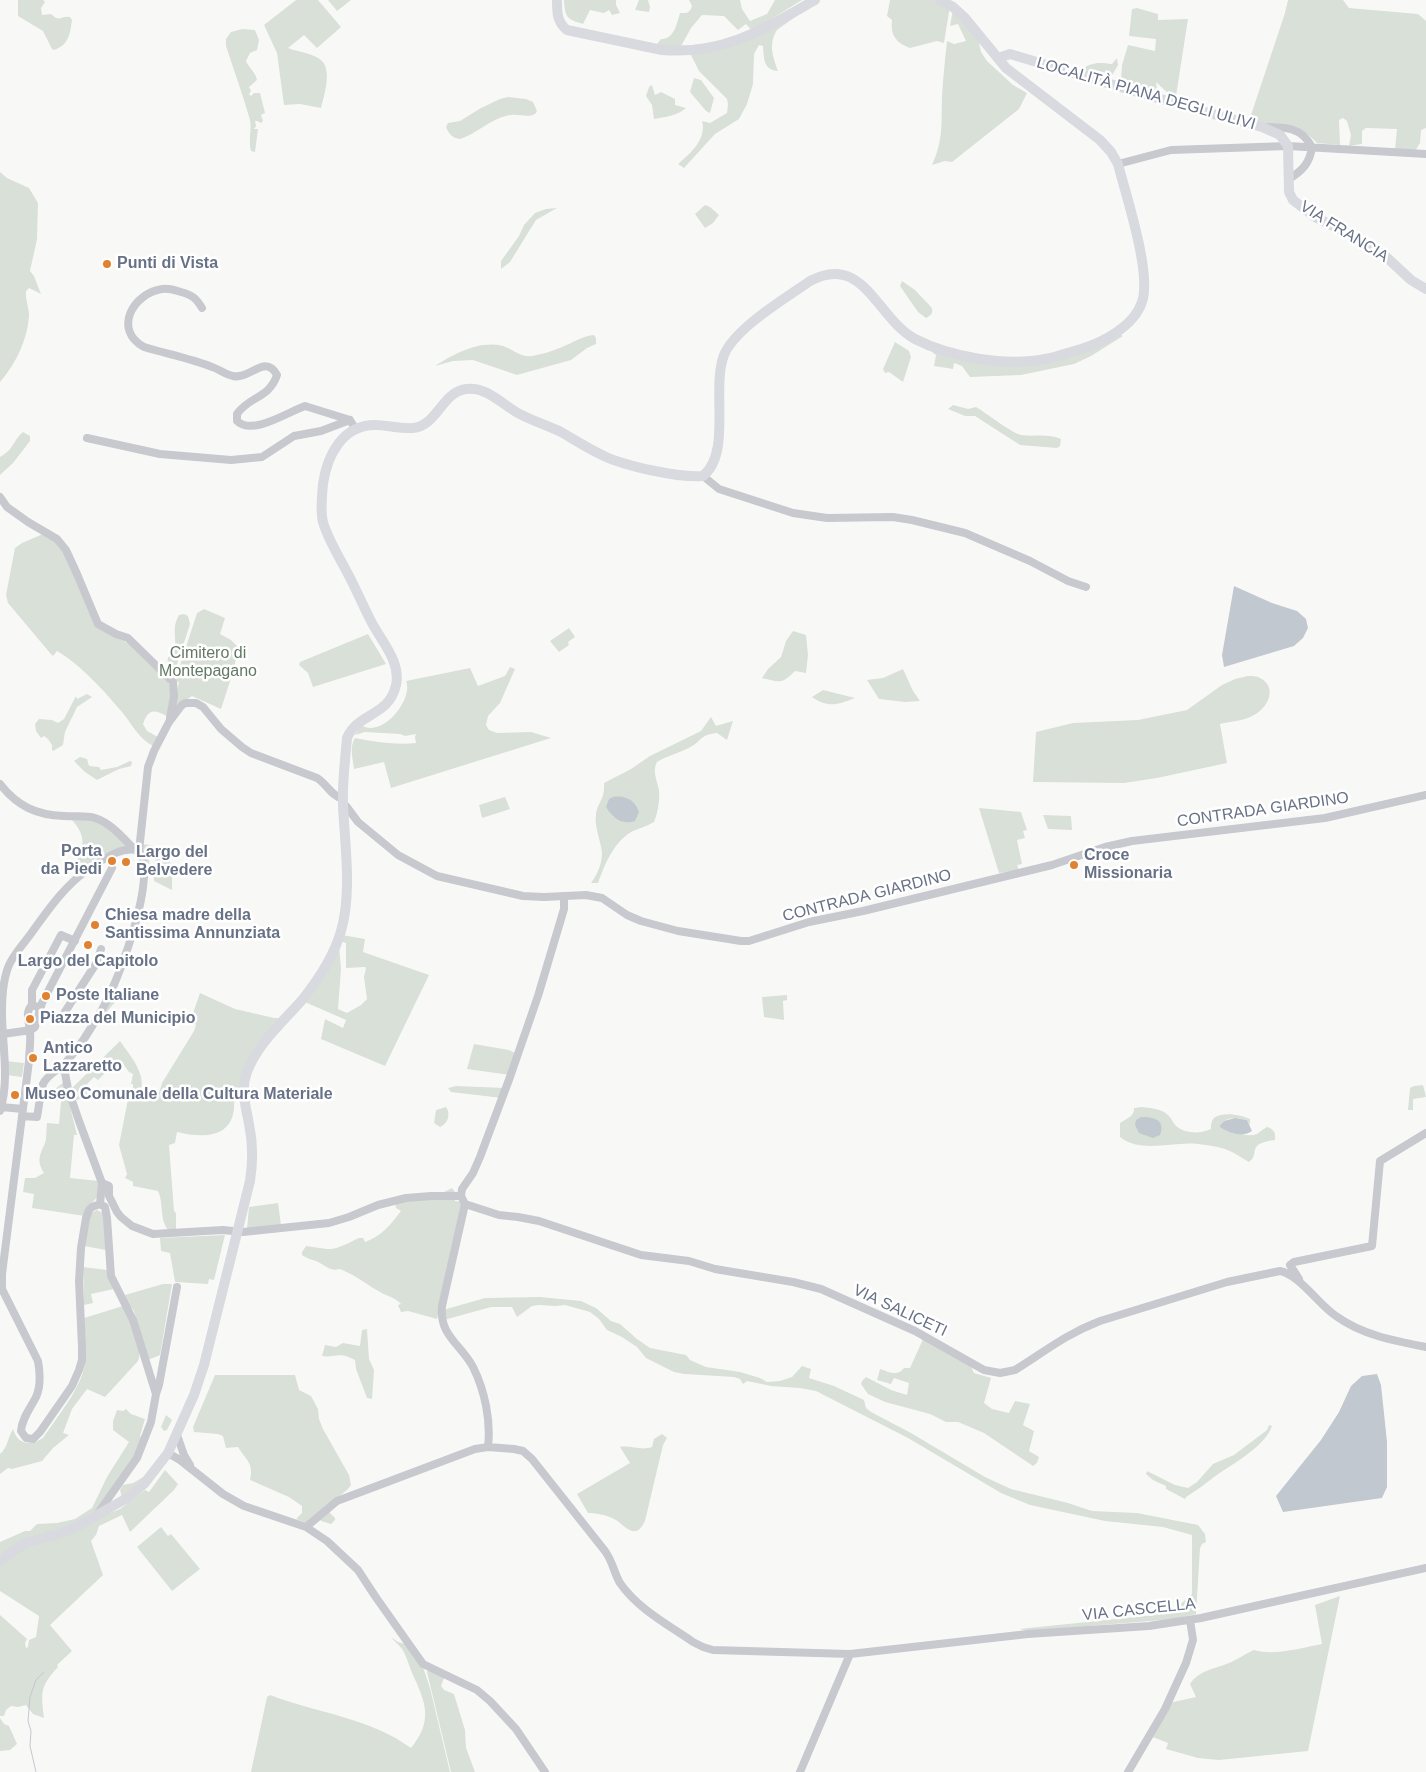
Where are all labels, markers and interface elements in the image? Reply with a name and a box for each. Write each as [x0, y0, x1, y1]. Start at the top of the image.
street label: LOCALITÀ PIANA DEGLI ULIVI [1034, 54, 1258, 134]
street label: VIA FRANCIA [1296, 197, 1392, 267]
place label: Punti di Vista [117, 254, 218, 274]
marker: Punti di Vista [101, 258, 113, 270]
park label: Cimitero di Montepagano [159, 644, 257, 682]
street label: CONTRADA GIARDINO [1176, 788, 1350, 832]
place label: Porta da Piedi [41, 842, 102, 880]
place label: Largo del Belvedere [136, 843, 212, 881]
place label: Croce Missionaria [1084, 846, 1172, 884]
marker: Porta da Piedi [106, 855, 118, 867]
marker: Largo del Belvedere [120, 856, 132, 868]
marker: Croce Missionaria [1068, 859, 1080, 871]
street label: CONTRADA GIARDINO [781, 866, 953, 926]
place label: Chiesa madre della Santissima Annunziata [105, 906, 280, 944]
marker: Chiesa madre della Santissima Annunziata [89, 919, 101, 931]
marker: Largo del Capitolo [82, 939, 94, 951]
place label: Largo del Capitolo [18, 952, 158, 972]
place label: Poste Italiane [56, 986, 159, 1006]
marker: Poste Italiane [40, 990, 52, 1002]
place label: Piazza del Municipio [40, 1009, 196, 1029]
marker: Piazza del Municipio [24, 1013, 36, 1025]
place label: Antico Lazzaretto [43, 1039, 122, 1077]
marker: Antico Lazzaretto [27, 1052, 39, 1064]
place label: Museo Comunale della Cultura Materiale [25, 1085, 333, 1105]
marker: Museo Comunale della Cultura Materiale [9, 1089, 21, 1101]
street label: VIA SALICETI [850, 1281, 950, 1341]
street label: VIA CASCELLA [1081, 1595, 1197, 1625]

